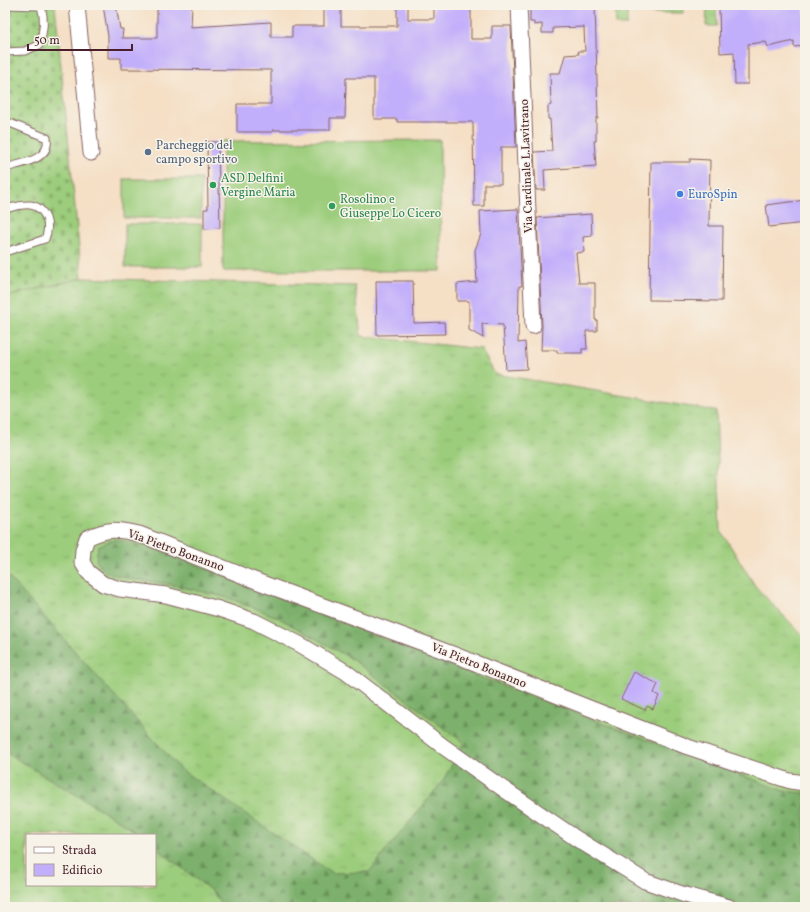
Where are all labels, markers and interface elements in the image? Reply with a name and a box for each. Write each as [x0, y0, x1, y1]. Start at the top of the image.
scale bar [28, 26, 132, 52]
text: 50 m [34, 33, 60, 49]
street label: Via Cardinale L.Lavitrano [517, 99, 537, 233]
place label: Parcheggio del campo sportivo [156, 138, 237, 168]
marker: Parcheggio del campo sportivo [143, 147, 153, 157]
place label: ASD Delfini Vergine Maria [221, 171, 296, 201]
marker: ASD Delfini Vergine Maria [208, 180, 218, 190]
place label: EuroSpin [688, 187, 738, 203]
marker: EuroSpin [675, 189, 685, 199]
place label: Rosolino e Giuseppe Lo Cicero [340, 192, 441, 222]
marker: Rosolino e Giuseppe Lo Cicero [327, 201, 337, 211]
street label: Via Pietro Bonanno [125, 526, 226, 576]
street label: Via Pietro Bonanno [429, 639, 529, 692]
legend [26, 834, 156, 886]
text: Strada [62, 843, 97, 859]
text: Edificio [62, 863, 102, 879]

